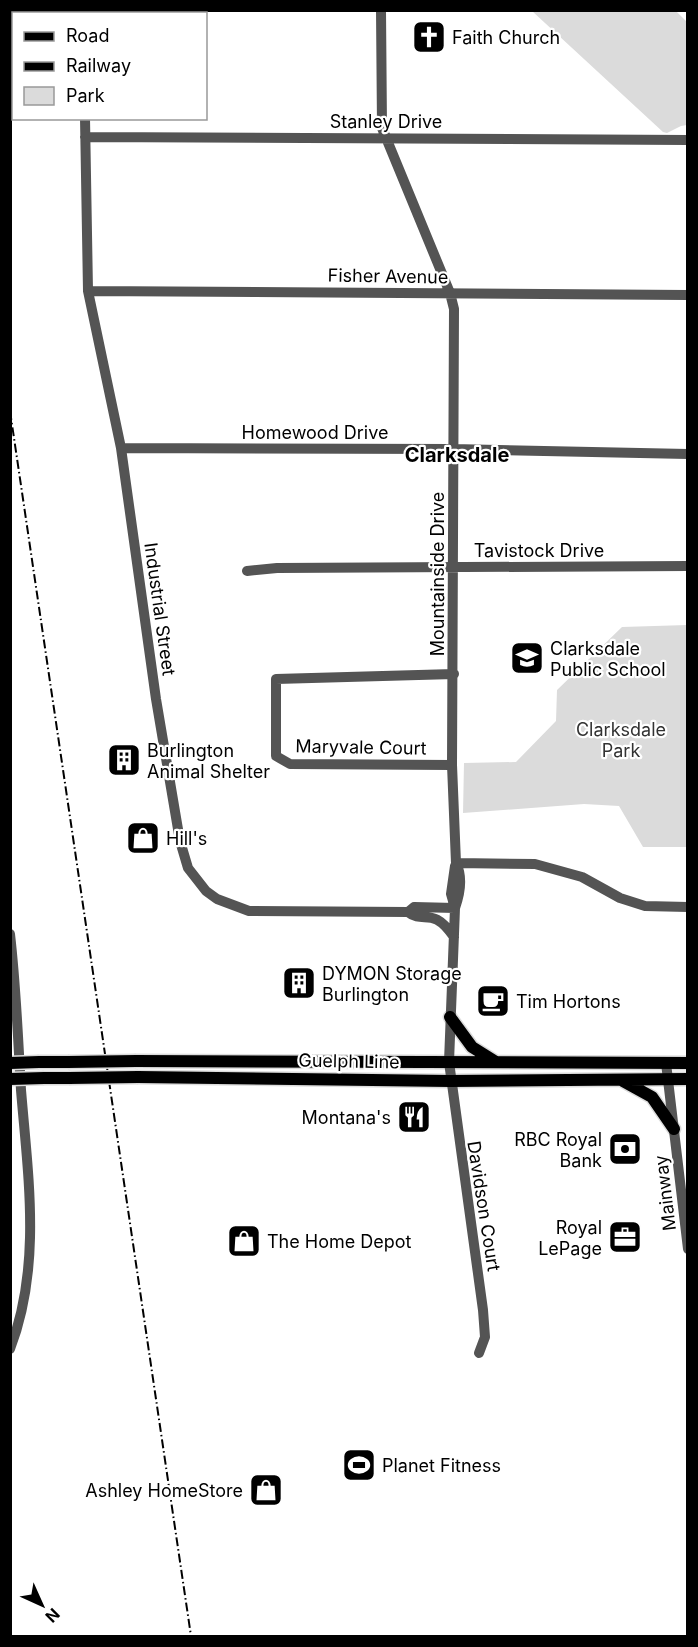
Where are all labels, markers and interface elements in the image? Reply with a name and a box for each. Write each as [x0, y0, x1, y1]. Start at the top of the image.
legend [12, 12, 207, 120]
church icon: Faith Church [411, 19, 447, 55]
text: Road [66, 25, 109, 46]
place label: Faith Church [452, 27, 560, 48]
text: Railway [66, 55, 131, 76]
text: Park [66, 85, 105, 106]
street label: Stanley Drive [330, 111, 442, 132]
street label: Fisher Avenue [327, 264, 449, 288]
street label: Homewood Drive [242, 422, 388, 443]
district label: Clarksdale [405, 443, 509, 467]
street label: Mountainside Drive [427, 492, 448, 656]
street label: Tavistock Drive [474, 540, 604, 561]
street label: Industrial Street [140, 541, 180, 677]
place label: Clarksdale Public School [550, 638, 666, 680]
school or university icon: Clarksdale Public School [509, 640, 545, 676]
park label: Clarksdale Park [576, 719, 666, 761]
street label: Maryvale Court [295, 735, 427, 759]
place label: Burlington Animal Shelter [147, 740, 270, 782]
building icon: Burlington Animal Shelter [106, 742, 142, 778]
shop icon: Hill's [125, 820, 161, 856]
place label: Hill's [166, 828, 207, 849]
place label: DYMON Storage Burlington [322, 963, 462, 1005]
building icon: DYMON Storage Burlington [281, 965, 317, 1001]
cafe icon: Tim Hortons [475, 983, 511, 1019]
place label: Tim Hortons [516, 991, 621, 1012]
street label: Guelph Line [298, 1050, 400, 1072]
restaurant icon: Montana's [396, 1099, 432, 1135]
place label: Montana's [302, 1107, 391, 1128]
place label: RBC Royal Bank [514, 1129, 602, 1171]
bank icon: RBC Royal Bank [607, 1131, 643, 1167]
street label: Davidson Court [463, 1139, 505, 1273]
street label: Mainway [650, 1154, 680, 1232]
place label: Royal LePage [538, 1217, 602, 1259]
office icon: Royal LePage [607, 1219, 643, 1255]
shop icon: The Home Depot [226, 1223, 262, 1259]
place label: The Home Depot [267, 1231, 412, 1252]
sports icon: Planet Fitness [341, 1447, 377, 1483]
place label: Planet Fitness [382, 1455, 501, 1476]
shop icon: Ashley HomeStore [248, 1472, 284, 1508]
place label: Ashley HomeStore [85, 1480, 243, 1501]
north arrow [12, 1575, 72, 1635]
text: N [41, 1604, 64, 1627]

